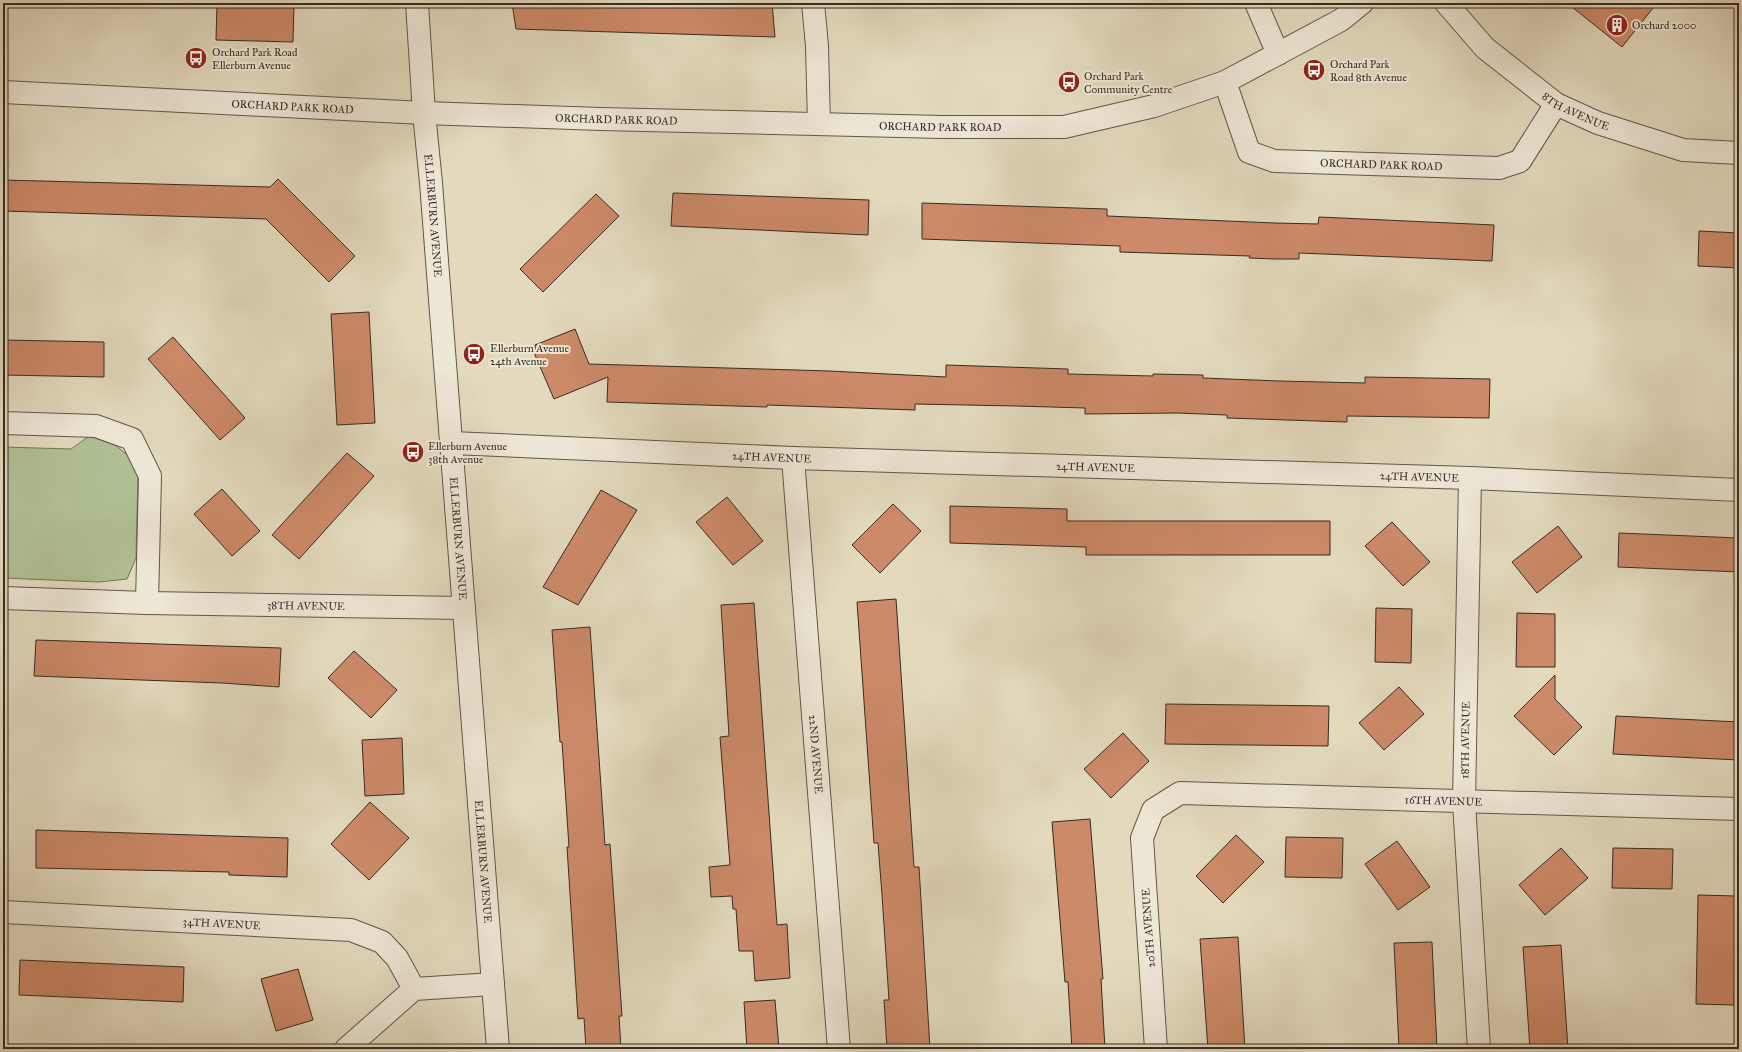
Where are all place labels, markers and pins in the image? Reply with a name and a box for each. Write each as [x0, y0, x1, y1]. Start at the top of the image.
building icon: Orchard 2000 [1604, 12, 1630, 38]
place label: Orchard 2000 [1632, 19, 1696, 32]
bus stop icon: Orchard Park Road Ellerburn Avenue [183, 45, 209, 71]
place label: Orchard Park Road Ellerburn Avenue [212, 46, 298, 72]
bus stop icon: Orchard Park Road 8th Avenue [1301, 57, 1327, 83]
place label: Orchard Park Road 8th Avenue [1330, 58, 1407, 84]
bus stop icon: Orchard Park Community Centre [1056, 69, 1082, 95]
place label: Orchard Park Community Centre [1084, 70, 1173, 96]
bus stop icon: Ellerburn Avenue 24th Avenue [461, 341, 487, 367]
place label: Ellerburn Avenue 24th Avenue [490, 342, 570, 368]
bus stop icon: Ellerburn Avenue 38th Avenue [400, 439, 426, 465]
place label: Ellerburn Avenue 38th Avenue [428, 440, 508, 466]

